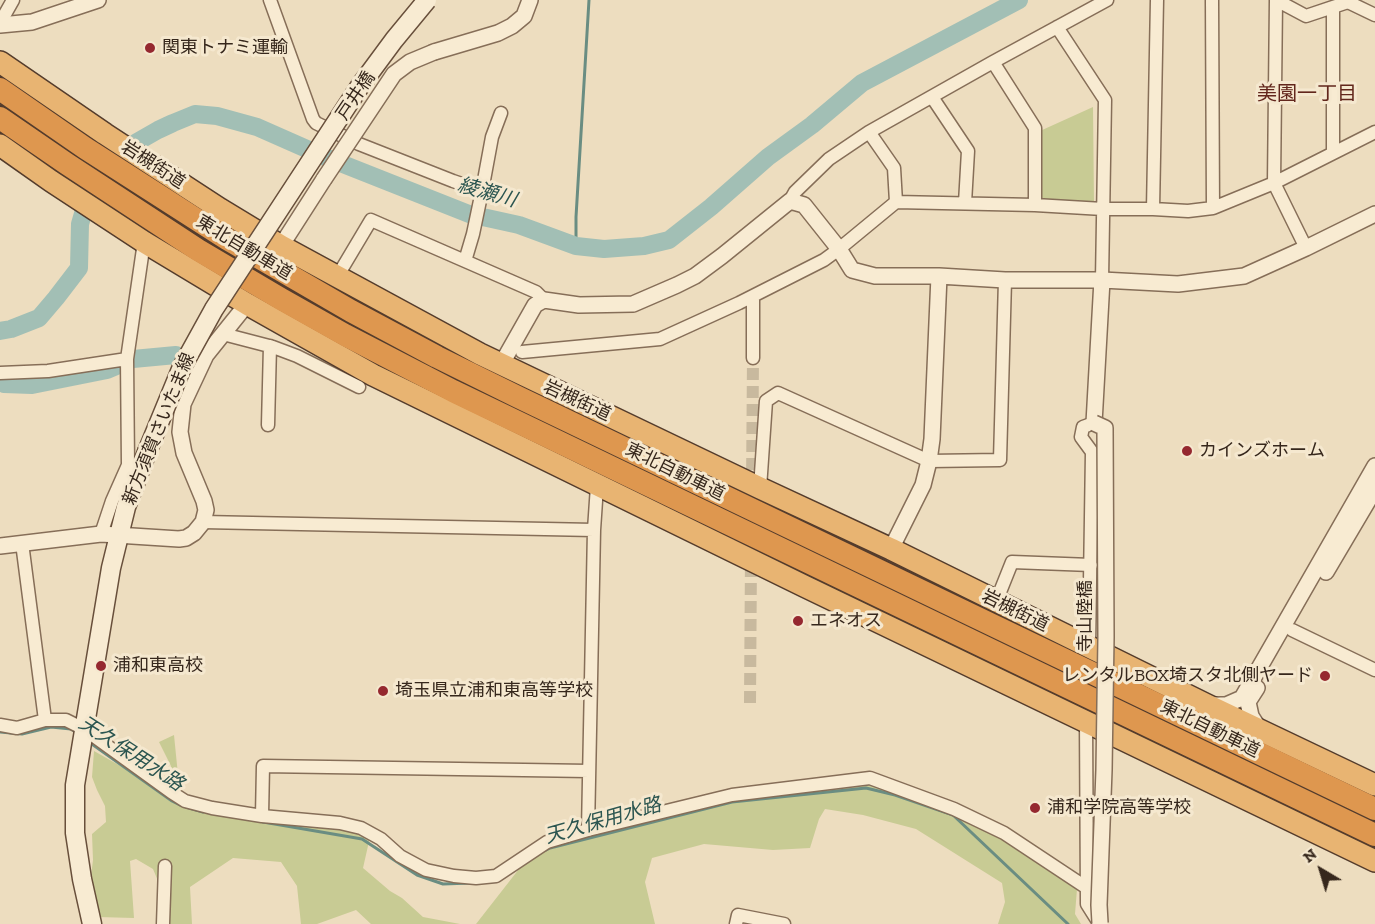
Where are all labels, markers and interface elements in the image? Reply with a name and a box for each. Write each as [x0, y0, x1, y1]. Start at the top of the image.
place label: 関東トナミ運輸 [162, 37, 288, 59]
marker: 関東トナミ運輸 [143, 41, 157, 55]
street label: 戸井橋 [332, 68, 380, 124]
district label: 美園一丁目 [1257, 82, 1357, 106]
street label: 岩槻街道 [117, 136, 189, 194]
water label: 綾瀬川 [455, 173, 519, 213]
street label: 東北自動車道 [192, 211, 296, 285]
street label: 新方須賀さいたま線 [119, 350, 199, 508]
street label: 岩槻街道 [540, 376, 614, 426]
street label: 東北自動車道 [622, 439, 728, 505]
place label: カインズホーム [1199, 440, 1325, 462]
marker: カインズホーム [1180, 444, 1194, 458]
street label: 寺山陸橋 [1075, 580, 1097, 652]
street label: 岩槻街道 [978, 586, 1052, 636]
place label: エネオス [810, 610, 882, 632]
marker: エネオス [791, 614, 805, 628]
place label: 浦和東高校 [113, 655, 203, 677]
marker: 浦和東高校 [94, 659, 108, 673]
place label: レンタルBOX埼スタ北側ヤード [1062, 665, 1313, 687]
marker: レンタルBOX埼スタ北側ヤード [1318, 669, 1332, 683]
place label: 埼玉県立浦和東高等学校 [395, 680, 593, 702]
marker: 埼玉県立浦和東高等学校 [376, 684, 390, 698]
street label: 東北自動車道 [1157, 696, 1263, 762]
water label: 天久保用水路 [74, 711, 188, 797]
water label: 天久保用水路 [542, 793, 664, 849]
place label: 浦和学院高等学校 [1047, 797, 1191, 819]
marker: 浦和学院高等学校 [1028, 801, 1042, 815]
north arrow [1291, 840, 1351, 900]
text: N [1299, 844, 1320, 867]

